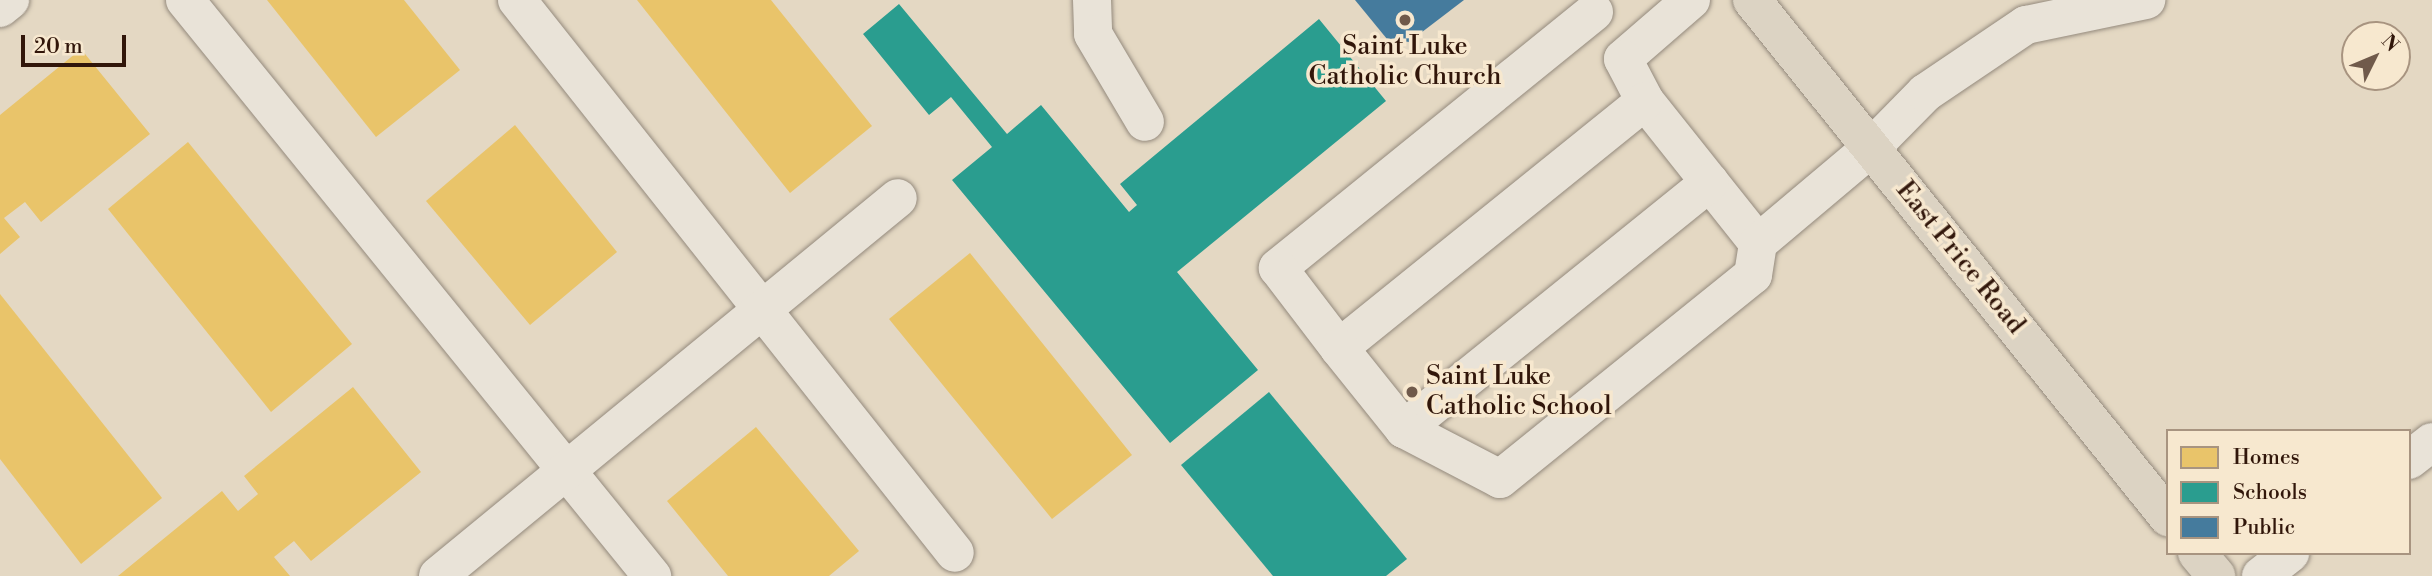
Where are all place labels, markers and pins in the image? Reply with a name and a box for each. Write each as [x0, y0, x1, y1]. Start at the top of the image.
marker: Saint Luke Catholic Church [1397, 12, 1413, 28]
place label: Saint Luke Catholic Church [1309, 31, 1501, 92]
place label: Saint Luke Catholic School [1426, 361, 1612, 422]
marker: Saint Luke Catholic School [1404, 384, 1420, 400]

